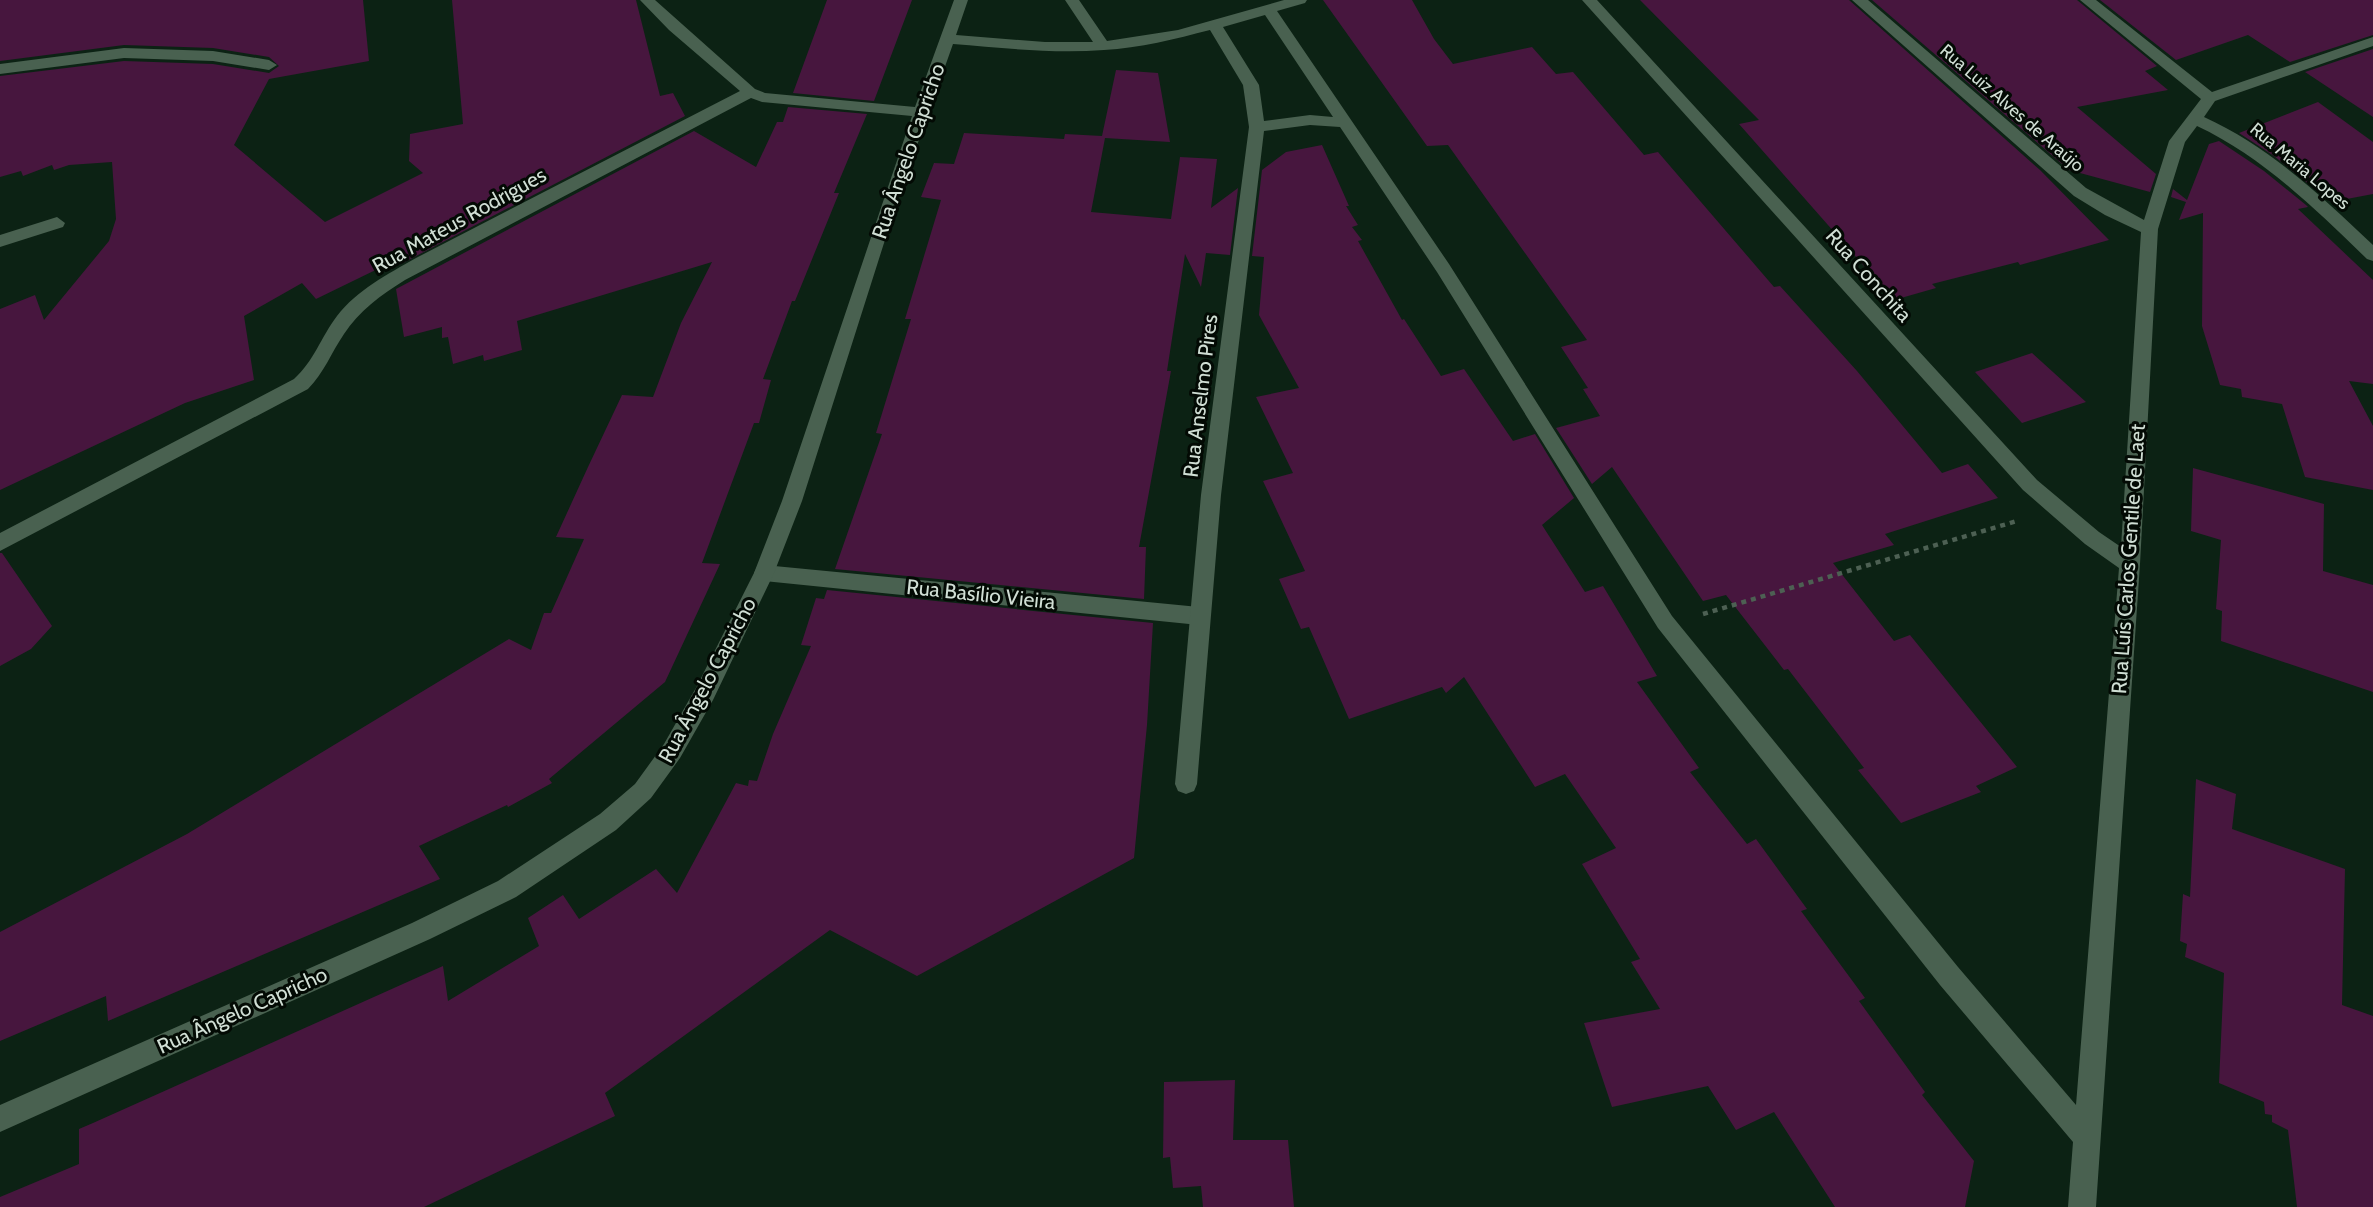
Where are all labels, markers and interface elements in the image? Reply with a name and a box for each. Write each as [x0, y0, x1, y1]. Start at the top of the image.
street label: Rua Luiz Alves de Araújo [1935, 39, 2089, 177]
street label: Rua Ângelo Capricho [866, 60, 950, 242]
street label: Rua Maria Lopes [2246, 118, 2354, 214]
street label: Rua Mateus Rodrigues [368, 162, 550, 278]
street label: Rua Conchita [1821, 223, 1917, 327]
street label: Rua Anselmo Pires [1178, 313, 1222, 479]
street label: Rua Luís Carlos Gentile de Laet [2106, 423, 2150, 695]
street label: Rua Basílio Vieira [905, 574, 1057, 614]
street label: Rua Ângelo Capricho [653, 593, 761, 767]
street label: Rua Ângelo Capricho [153, 961, 331, 1059]

